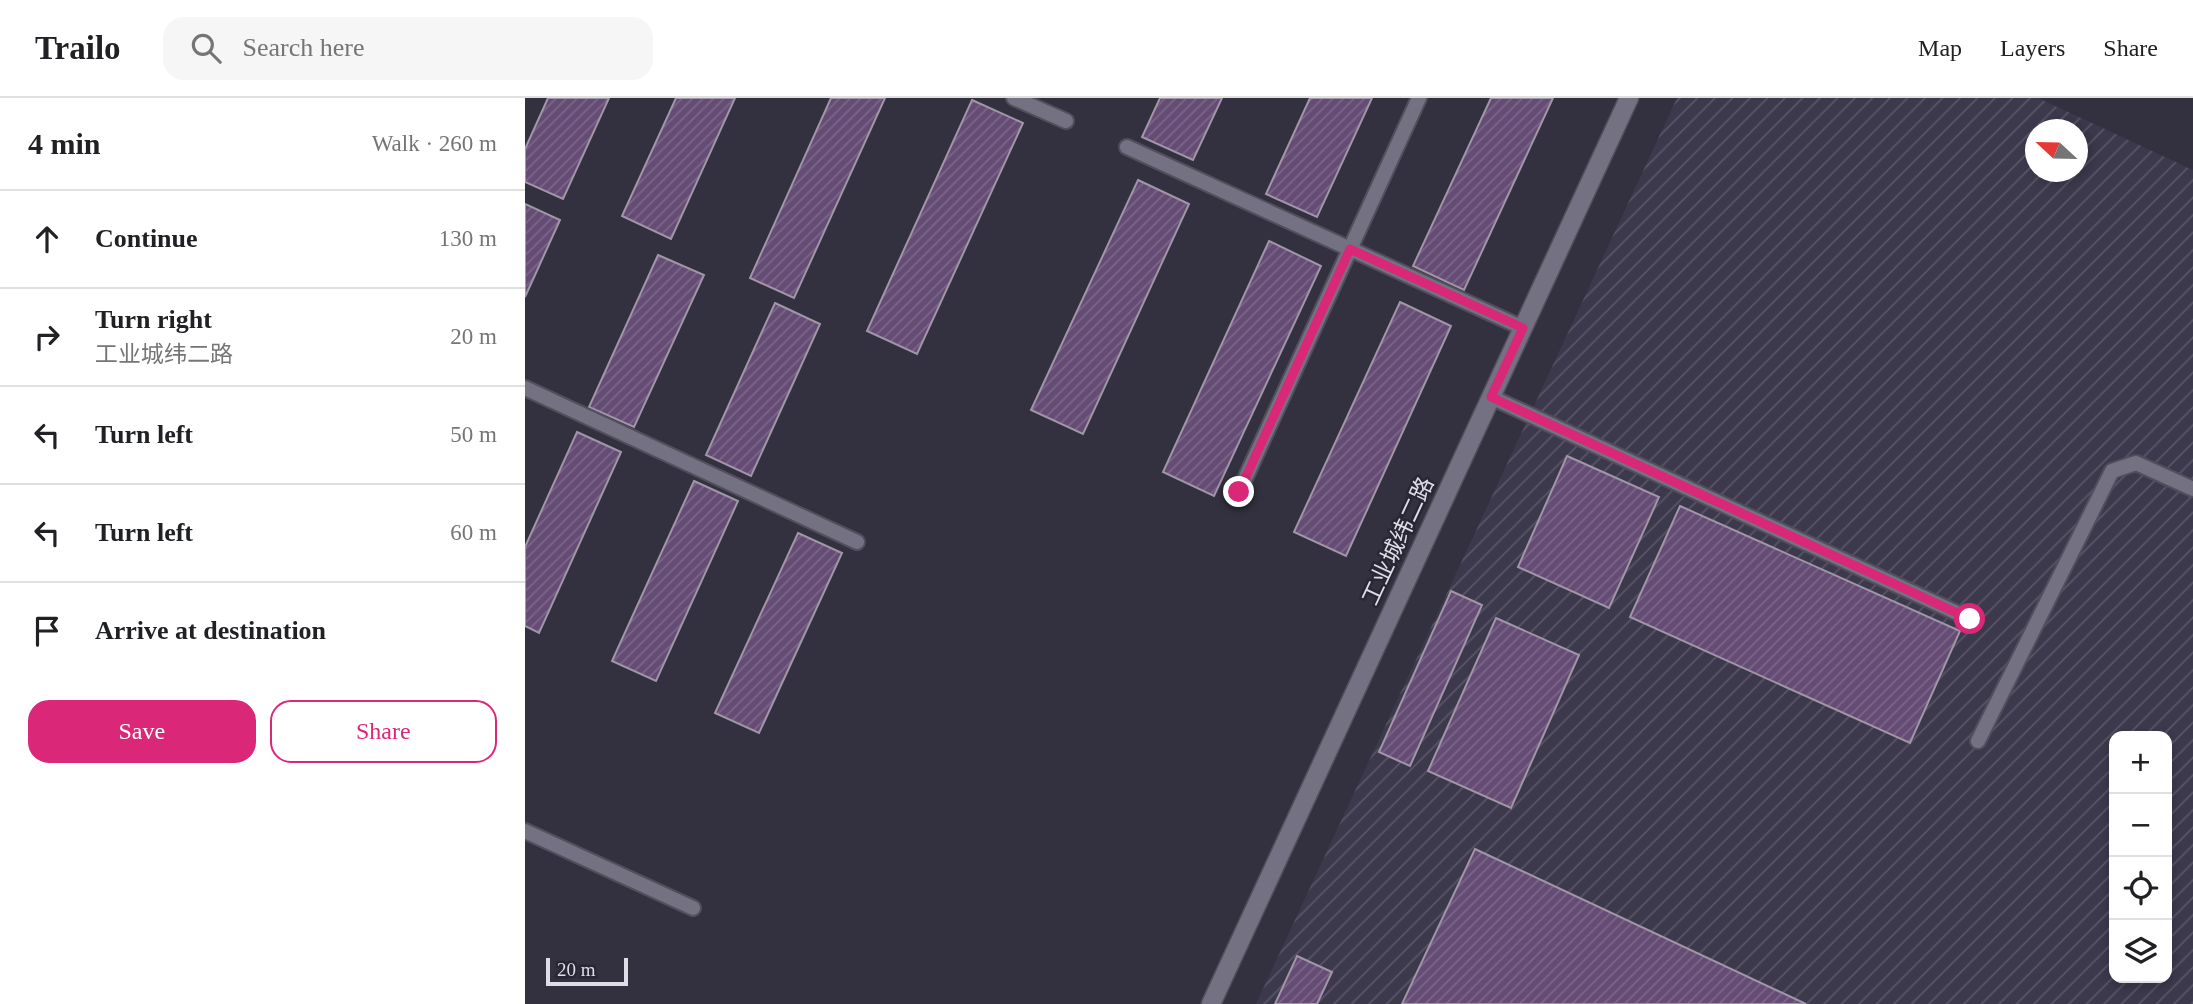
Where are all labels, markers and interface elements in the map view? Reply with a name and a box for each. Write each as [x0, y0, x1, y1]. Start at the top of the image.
search box [163, 17, 653, 80]
icon: search [187, 29, 225, 67]
text: Trailo [35, 30, 121, 66]
text: Search here [243, 33, 365, 62]
text: Map [1918, 35, 1962, 61]
text: Layers [2000, 35, 2065, 61]
text: Share [2103, 35, 2158, 61]
north arrow [2025, 119, 2088, 182]
text: 4 min [28, 127, 101, 160]
text: Walk · 260 m [372, 131, 497, 156]
icon: ahead [28, 220, 66, 258]
text: Continue [95, 224, 198, 253]
text: 130 m [439, 226, 497, 251]
text: Turn right [95, 305, 212, 334]
icon: right [28, 318, 66, 356]
text: 20 m [450, 324, 497, 349]
text: 工业城纬二路 [95, 342, 233, 367]
icon: left [28, 416, 66, 454]
text: Turn left [95, 420, 193, 449]
text: 50 m [450, 422, 497, 447]
street label: 工业城纬二路 [1358, 473, 1438, 609]
route end [1223, 476, 1254, 507]
icon: left [28, 514, 66, 552]
text: Turn left [95, 518, 193, 547]
text: 60 m [450, 520, 497, 545]
route start [1954, 603, 1985, 634]
icon: arrive [28, 612, 66, 650]
text: Arrive at destination [95, 616, 326, 645]
button: Save [28, 700, 256, 763]
button: Share [270, 700, 497, 763]
map controls [2109, 731, 2172, 983]
button: + [2109, 731, 2172, 794]
button: − [2109, 794, 2172, 857]
button: locate [2109, 857, 2172, 920]
button: layers [2109, 920, 2172, 983]
scale bar [546, 955, 628, 987]
text: 20 m [557, 959, 596, 980]

